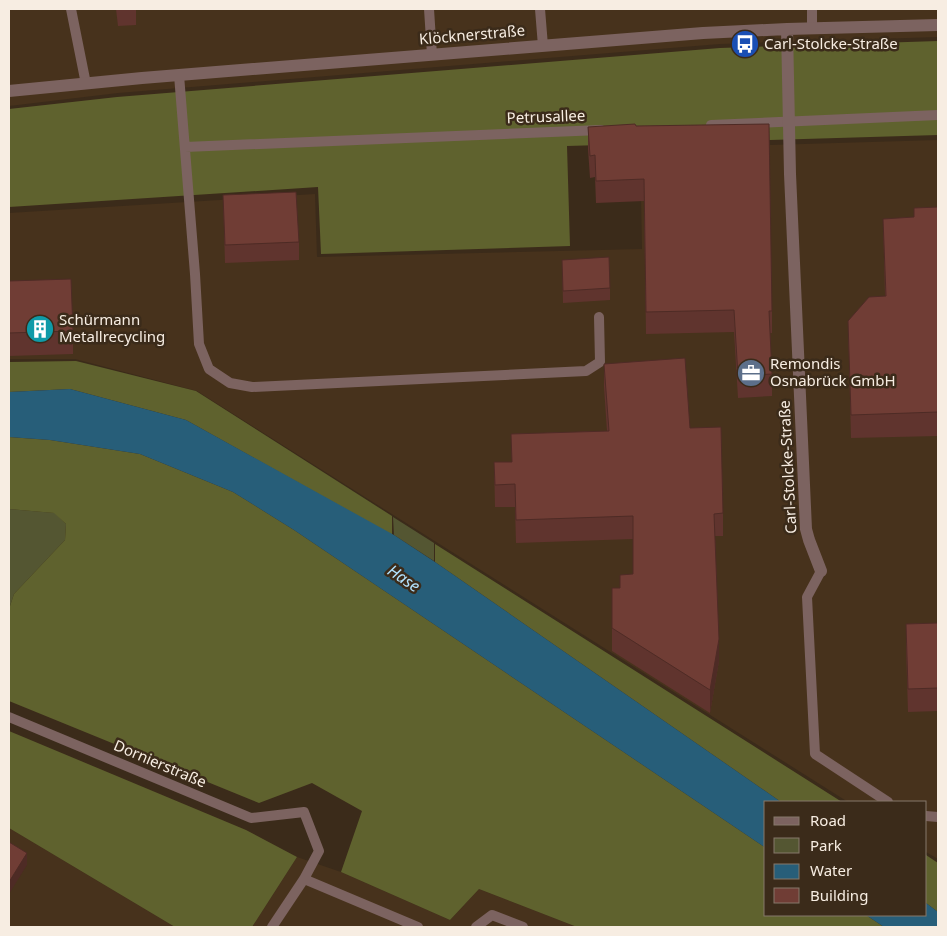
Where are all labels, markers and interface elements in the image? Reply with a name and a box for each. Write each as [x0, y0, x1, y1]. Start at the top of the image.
street label: Klöcknerstraße [418, 19, 526, 49]
bus stop icon: Carl-Stolcke-Straße [730, 29, 760, 59]
place label: Carl-Stolcke-Straße [764, 33, 898, 53]
street label: Petrusallee [506, 105, 586, 127]
place label: Schürmann Metallrecycling [59, 309, 165, 346]
building icon: Schürmann Metallrecycling [25, 314, 55, 344]
place label: Remondis Osnabrück GmbH [770, 353, 896, 390]
office icon: Remondis Osnabrück GmbH [736, 358, 766, 388]
street label: Carl-Stolcke-Straße [774, 400, 800, 534]
water label: Hase [383, 559, 425, 597]
street label: Dornierstraße [111, 735, 210, 792]
legend [764, 801, 927, 916]
text: Road [810, 810, 846, 830]
text: Park [810, 835, 842, 855]
text: Water [810, 860, 852, 880]
text: Building [810, 885, 868, 905]

